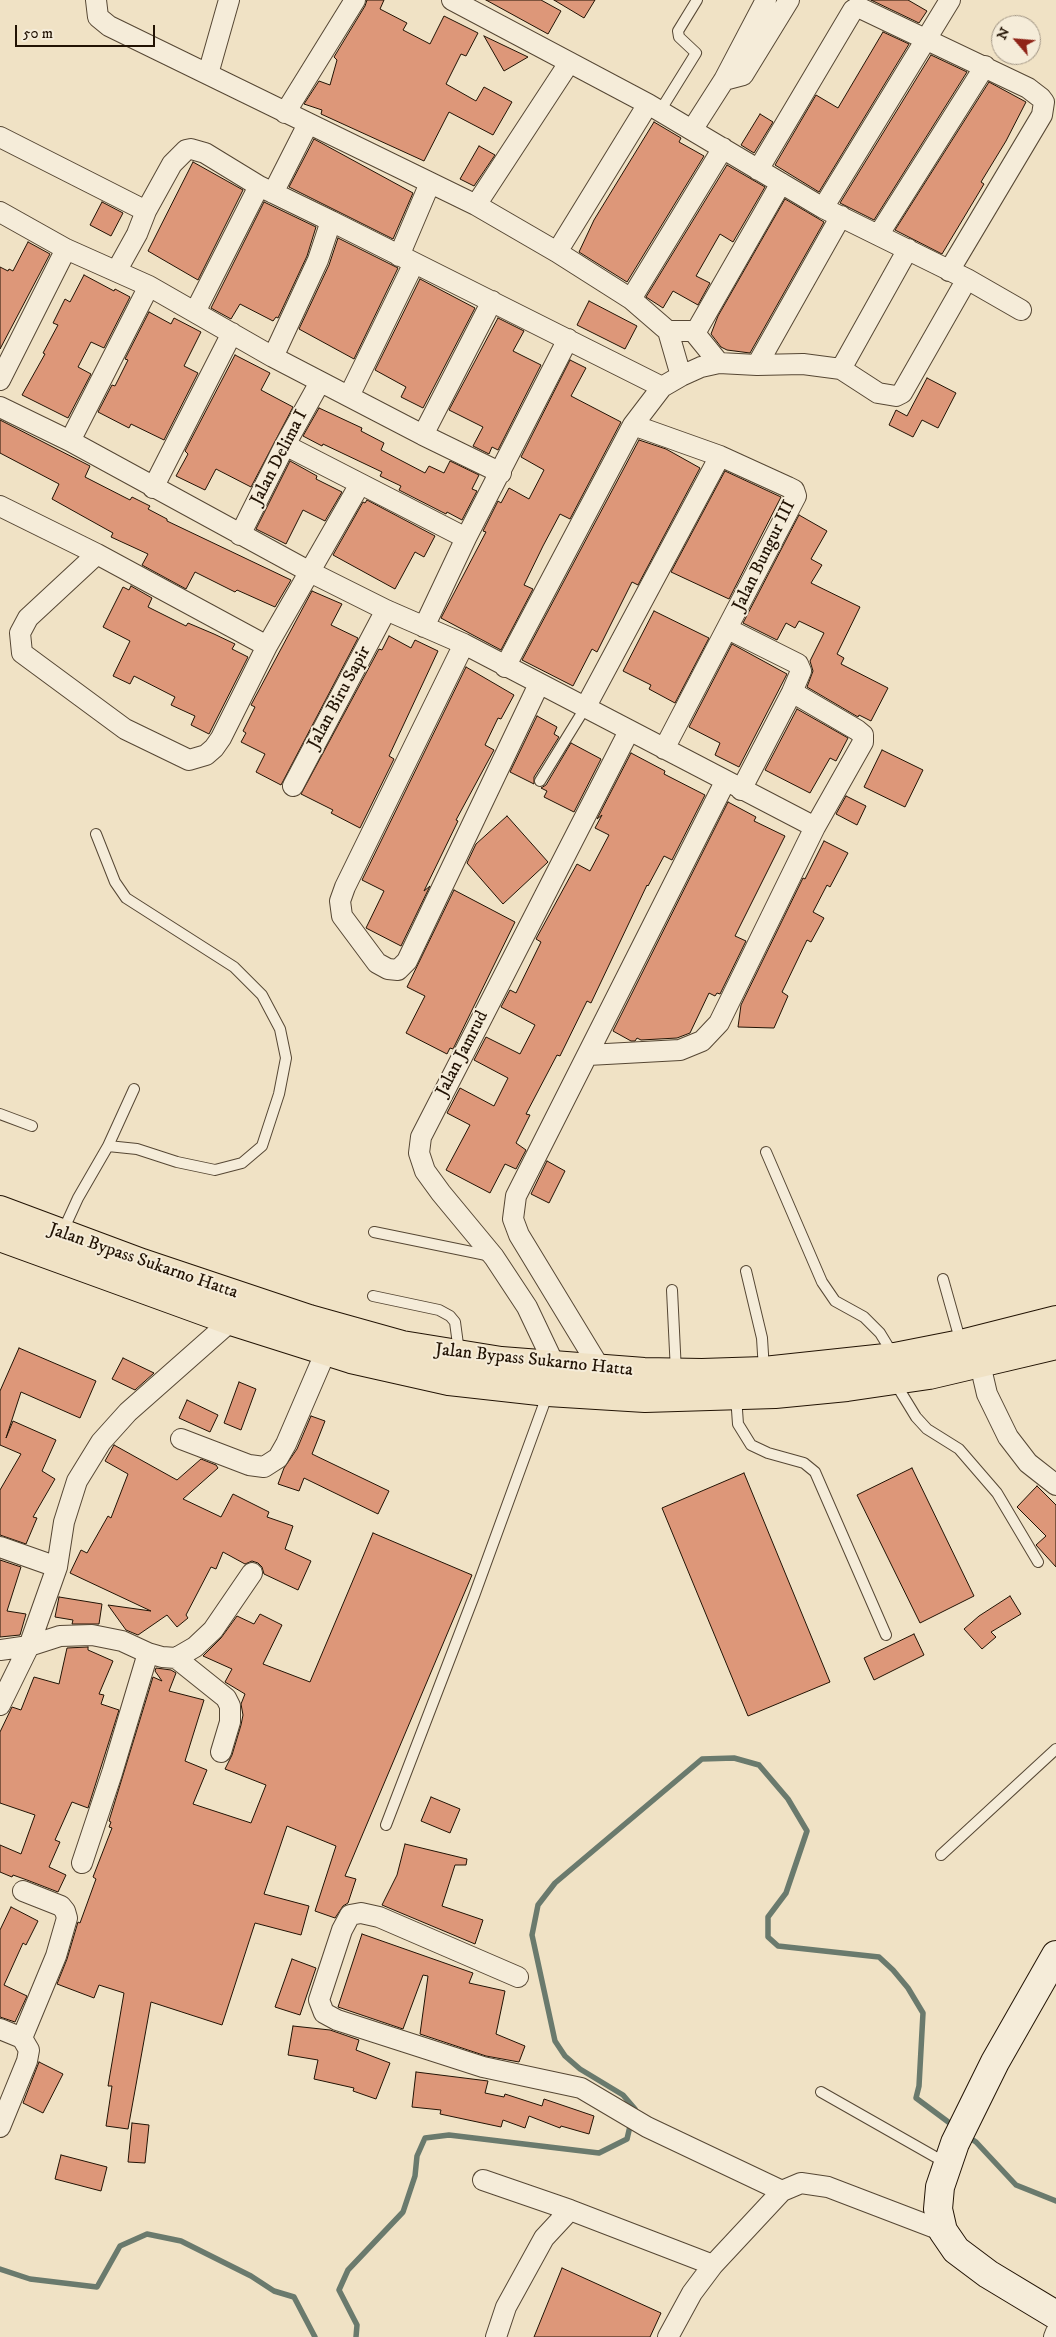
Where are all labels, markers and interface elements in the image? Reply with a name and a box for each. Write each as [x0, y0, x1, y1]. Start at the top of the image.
scale bar [18, 15, 158, 47]
north arrow [991, 15, 1041, 65]
text: 50 m [23, 24, 53, 43]
text: N [993, 24, 1014, 43]
street label: Jalan Delima I [247, 407, 313, 509]
street label: Jalan Bungur III [729, 497, 801, 615]
street label: Jalan Biru Sapir [304, 643, 376, 753]
street label: Jalan Jamrud [432, 1008, 494, 1100]
street label: Jalan Bypass Sukarno Hatta [46, 1219, 240, 1305]
street label: Jalan Bypass Sukarno Hatta [434, 1340, 634, 1382]

